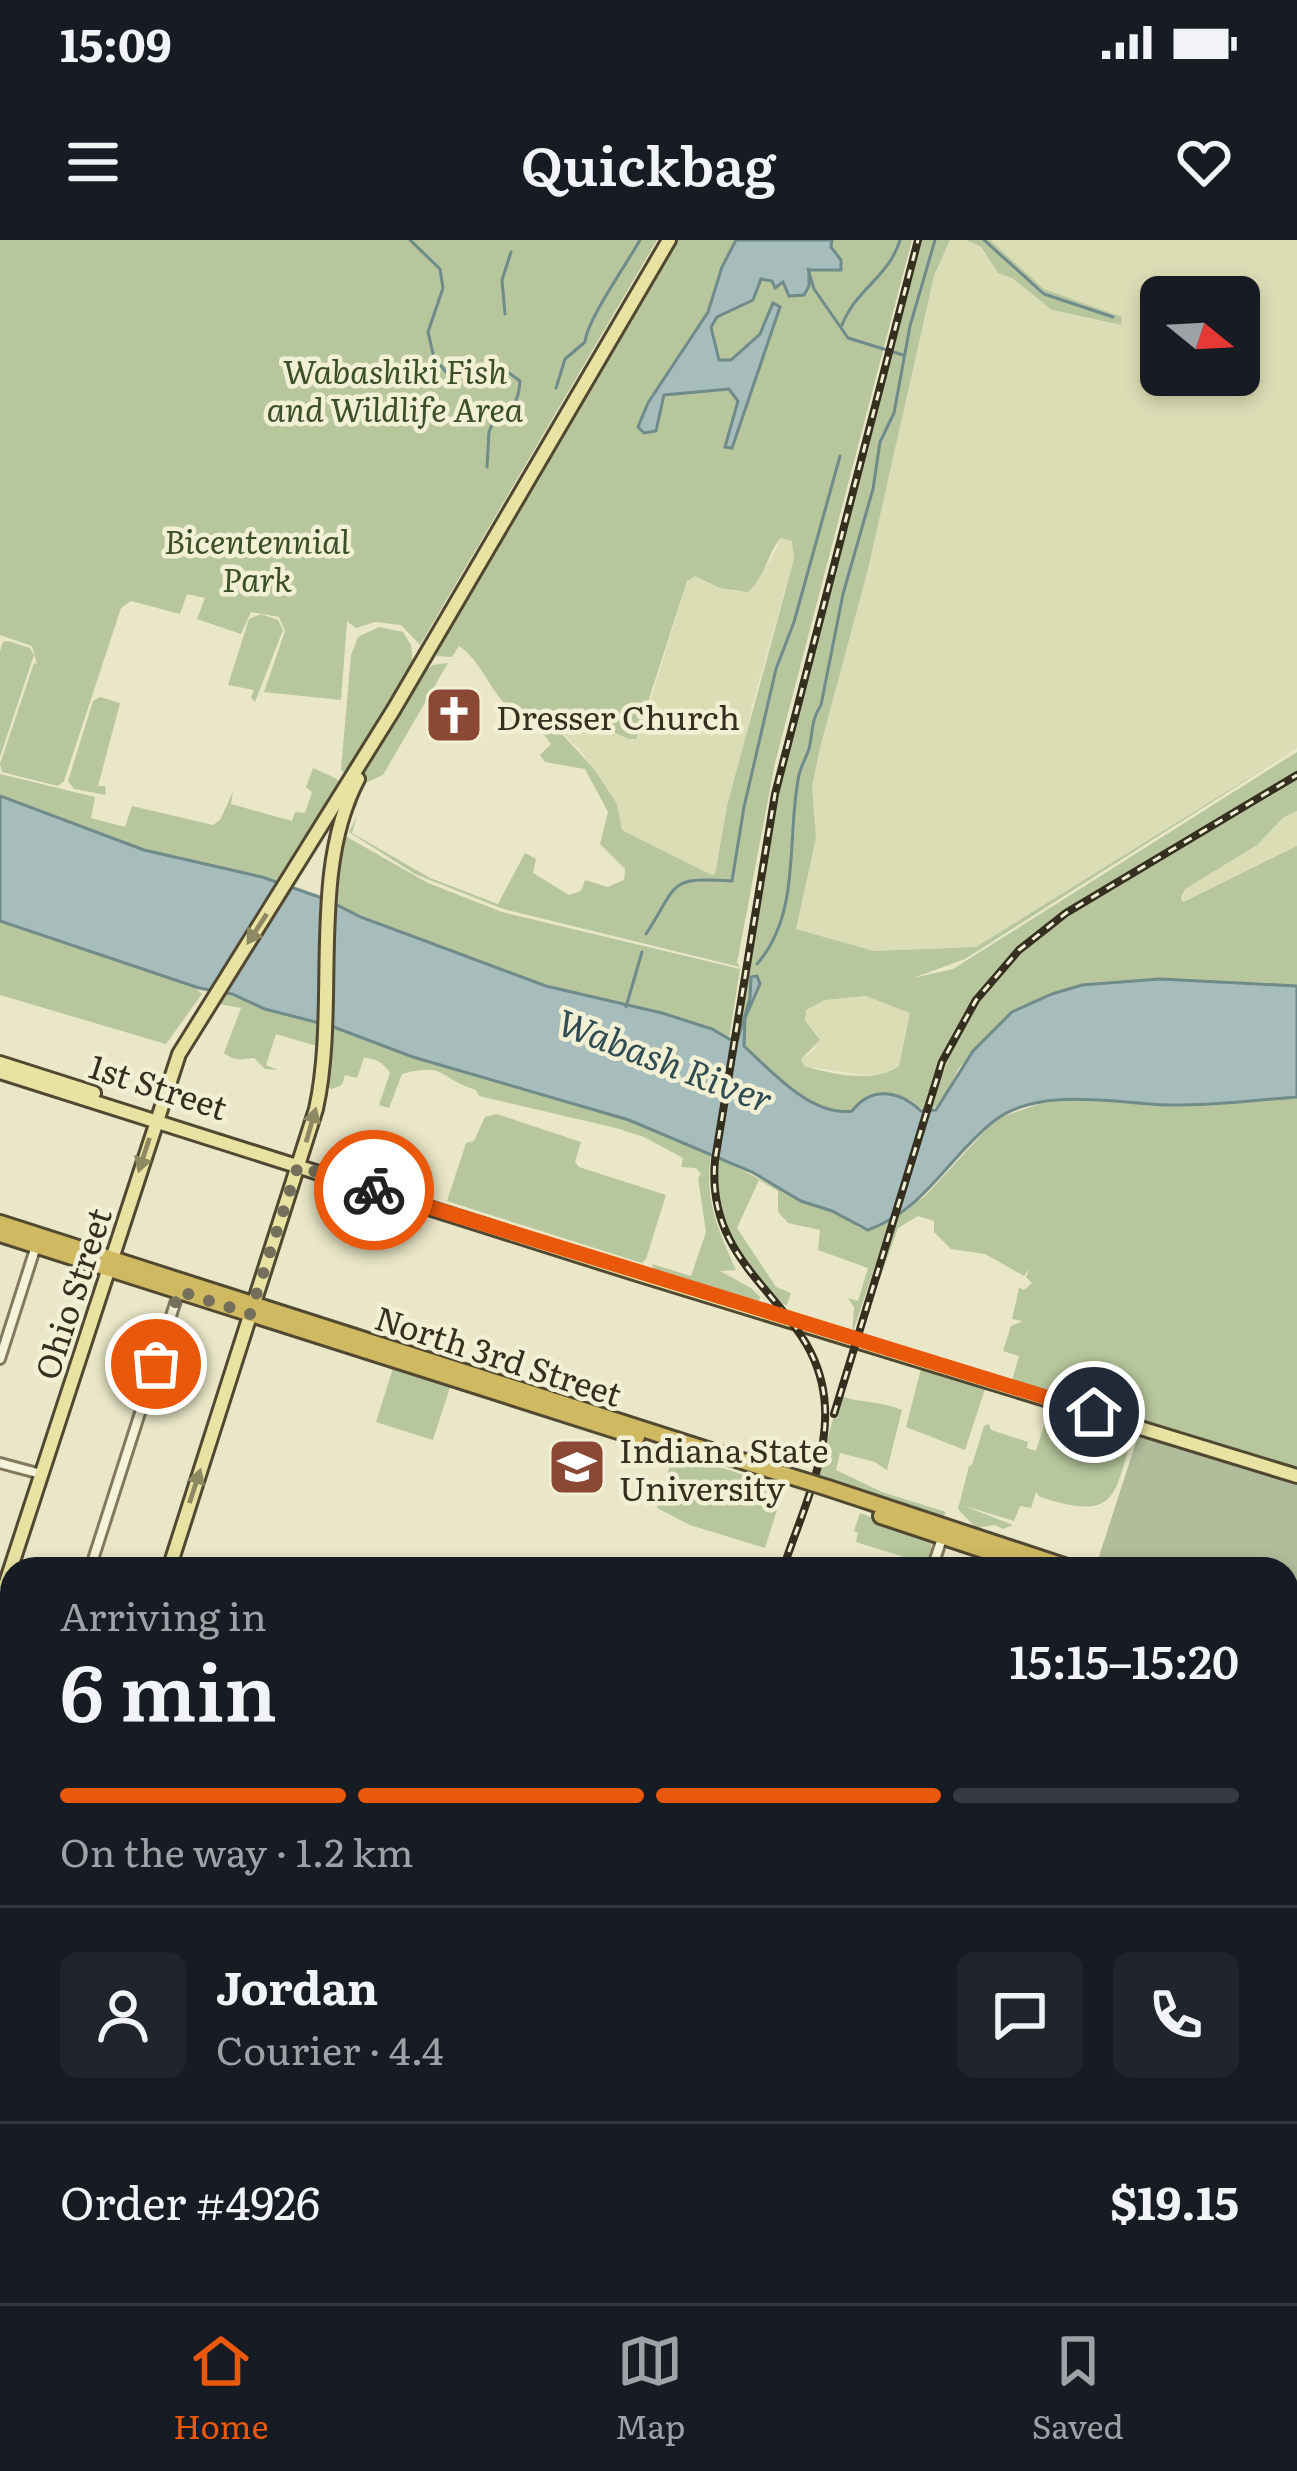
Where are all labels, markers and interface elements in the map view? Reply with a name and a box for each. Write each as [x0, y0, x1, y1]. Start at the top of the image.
text: 15:09 [60, 9, 172, 76]
text: Quickbag [521, 122, 776, 203]
icon: menu [60, 129, 126, 195]
icon: heart [1171, 129, 1237, 195]
north arrow [1140, 276, 1260, 396]
map controls [1140, 276, 1260, 396]
park label: Wabashiki Fish and Wildlife Area [267, 345, 524, 432]
park label: Bicentennial Park [164, 515, 351, 602]
church icon: Dresser Church [423, 684, 485, 746]
place label: Dresser Church [496, 691, 740, 740]
one-way arrow [247, 912, 269, 945]
water label: Wabash River [550, 994, 782, 1124]
street label: 1st Street [84, 1040, 235, 1131]
one-way arrow [303, 1106, 321, 1142]
courier [314, 1130, 434, 1250]
one-way arrow [133, 1137, 152, 1174]
icon: bike [341, 1157, 407, 1223]
street label: Ohio Street [20, 1200, 122, 1385]
street label: North 3rd Street [369, 1291, 629, 1417]
pin [105, 1313, 207, 1415]
icon: bag [123, 1331, 189, 1397]
pin [1043, 1361, 1145, 1463]
icon: home [1061, 1379, 1127, 1445]
place label: Indiana State University [619, 1424, 829, 1511]
school or university icon: Indiana State University [546, 1436, 608, 1498]
one-way arrow [187, 1467, 206, 1504]
text: Arriving in [60, 1585, 267, 1643]
text: 15:15–15:20 [1009, 1626, 1239, 1693]
text: 6 min [60, 1630, 277, 1746]
text: On the way · 1.2 km [60, 1821, 414, 1879]
button: person [60, 1952, 186, 2078]
text: Jordan [216, 1952, 378, 2019]
button: chat [957, 1952, 1083, 2078]
button: phone [1113, 1952, 1239, 2078]
text: Courier · 4.4 [216, 2019, 443, 2077]
text: Order #4926 [60, 2167, 320, 2234]
text: $19.15 [1110, 2167, 1239, 2234]
tab: Home [173, 2328, 269, 2449]
tab: Map [615, 2328, 685, 2449]
tab: Saved [1032, 2328, 1124, 2449]

